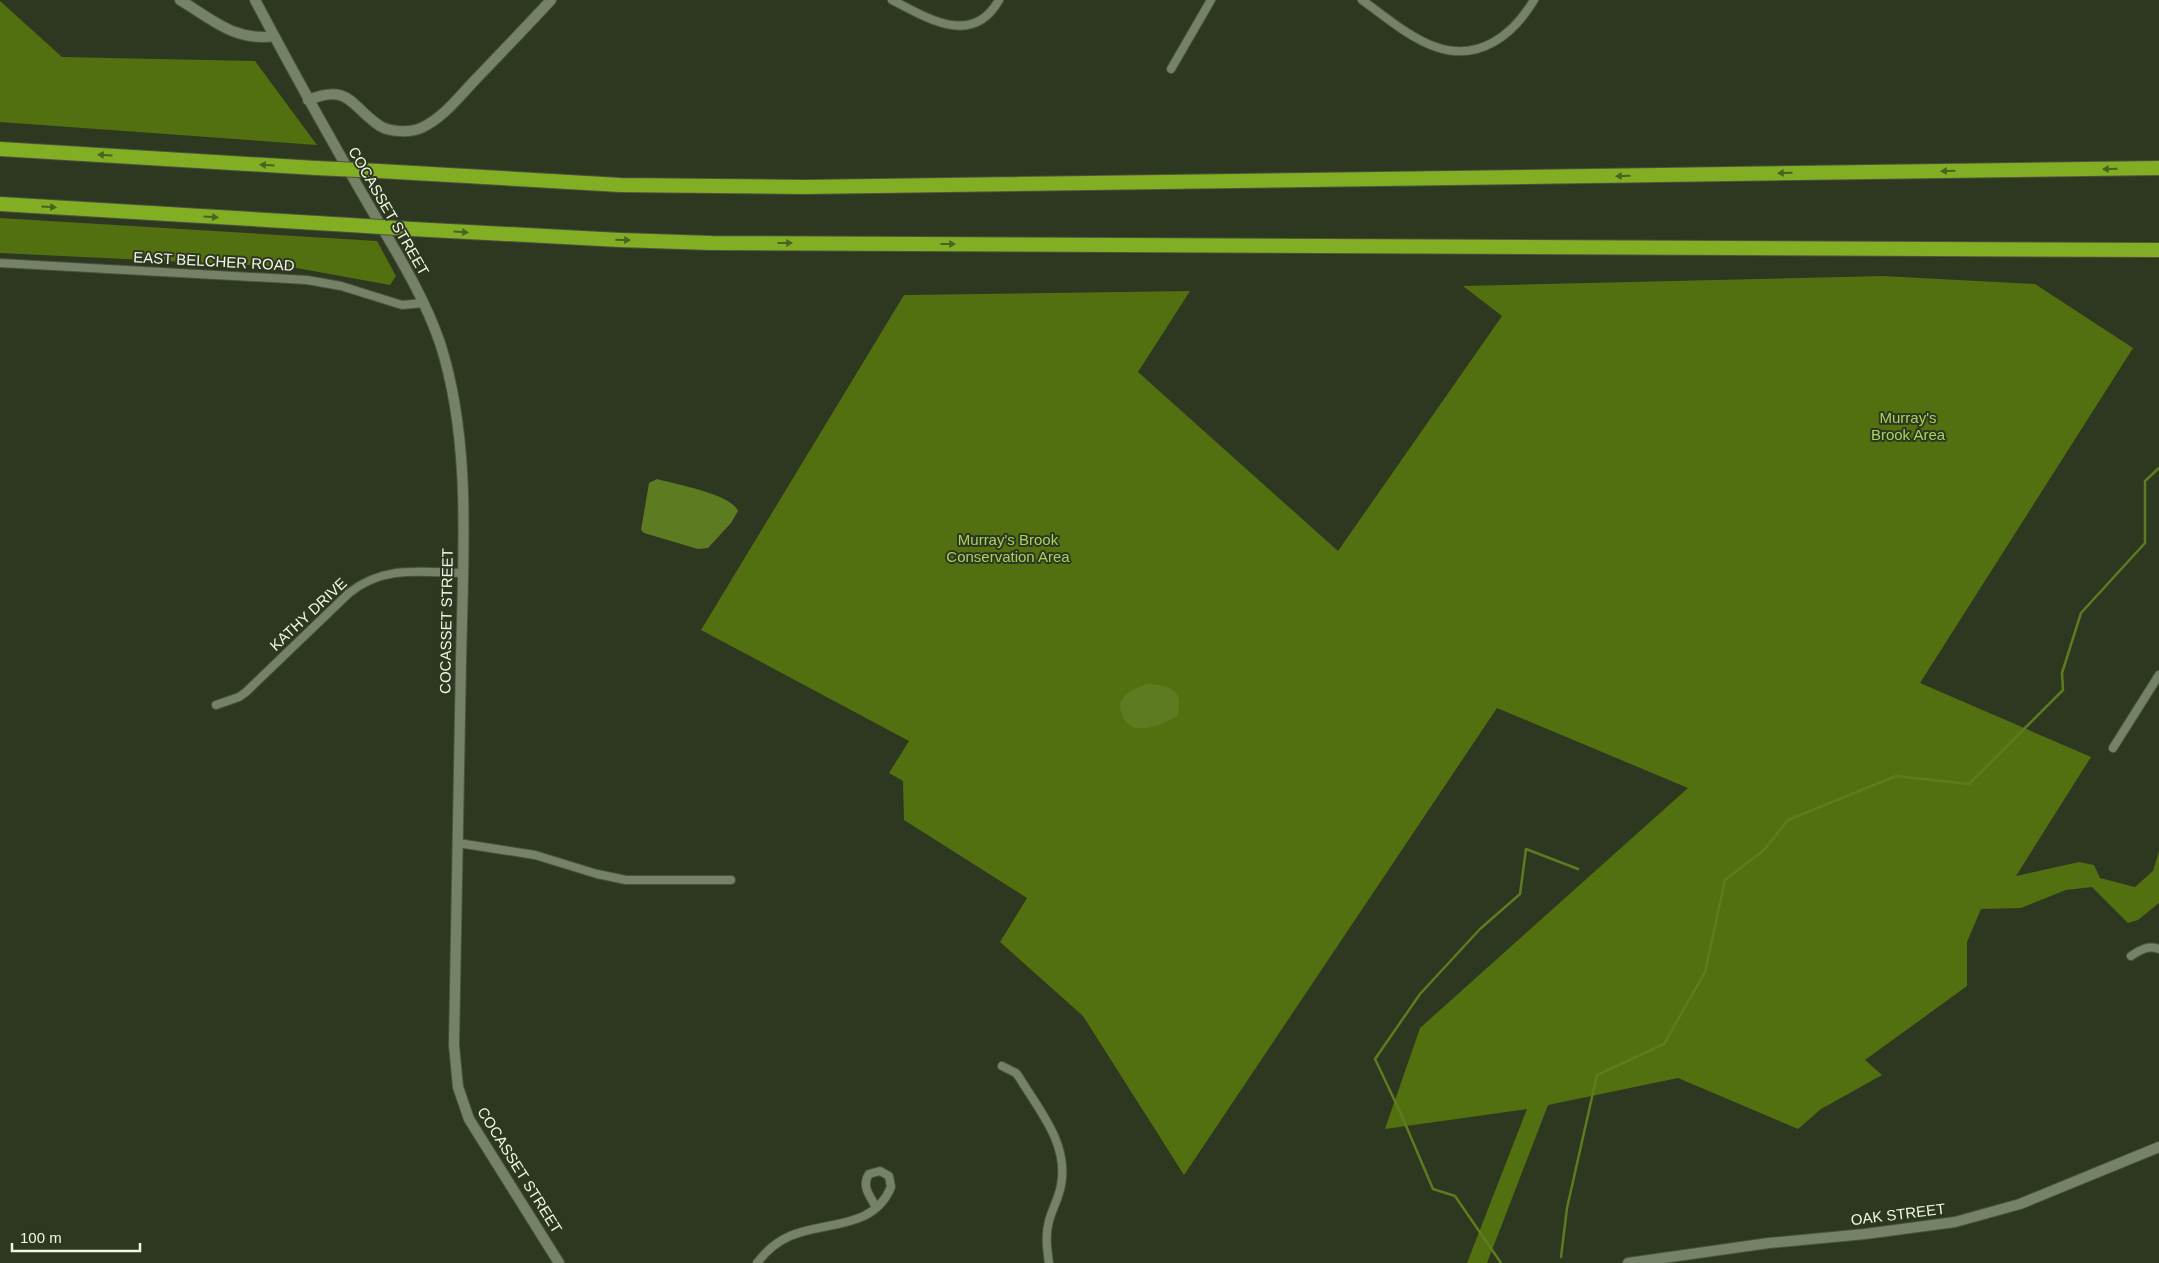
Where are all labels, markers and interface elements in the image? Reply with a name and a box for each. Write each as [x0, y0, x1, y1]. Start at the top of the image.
street label: COCASSET STREET [345, 144, 433, 278]
one-way arrow [97, 151, 113, 159]
one-way arrow [259, 160, 275, 168]
one-way arrow [2102, 165, 2118, 173]
one-way arrow [1940, 167, 1956, 175]
one-way arrow [1777, 169, 1793, 177]
one-way arrow [1615, 172, 1631, 180]
one-way arrow [41, 204, 57, 212]
one-way arrow [203, 213, 219, 221]
one-way arrow [453, 228, 469, 236]
one-way arrow [615, 237, 631, 245]
one-way arrow [778, 239, 794, 247]
one-way arrow [940, 240, 956, 248]
street label: EAST BELCHER ROAD [133, 248, 295, 274]
park label: Murray's Brook Area [1871, 409, 1946, 443]
park label: Murray's Brook Conservation Area [946, 531, 1070, 565]
street label: COCASSET STREET [436, 548, 456, 694]
street label: KATHY DRIVE [266, 574, 350, 654]
street label: COCASSET STREET [474, 1104, 566, 1236]
street label: OAK STREET [1850, 1200, 1946, 1228]
scale bar [12, 1220, 140, 1252]
text: 100 m [20, 1229, 62, 1246]

